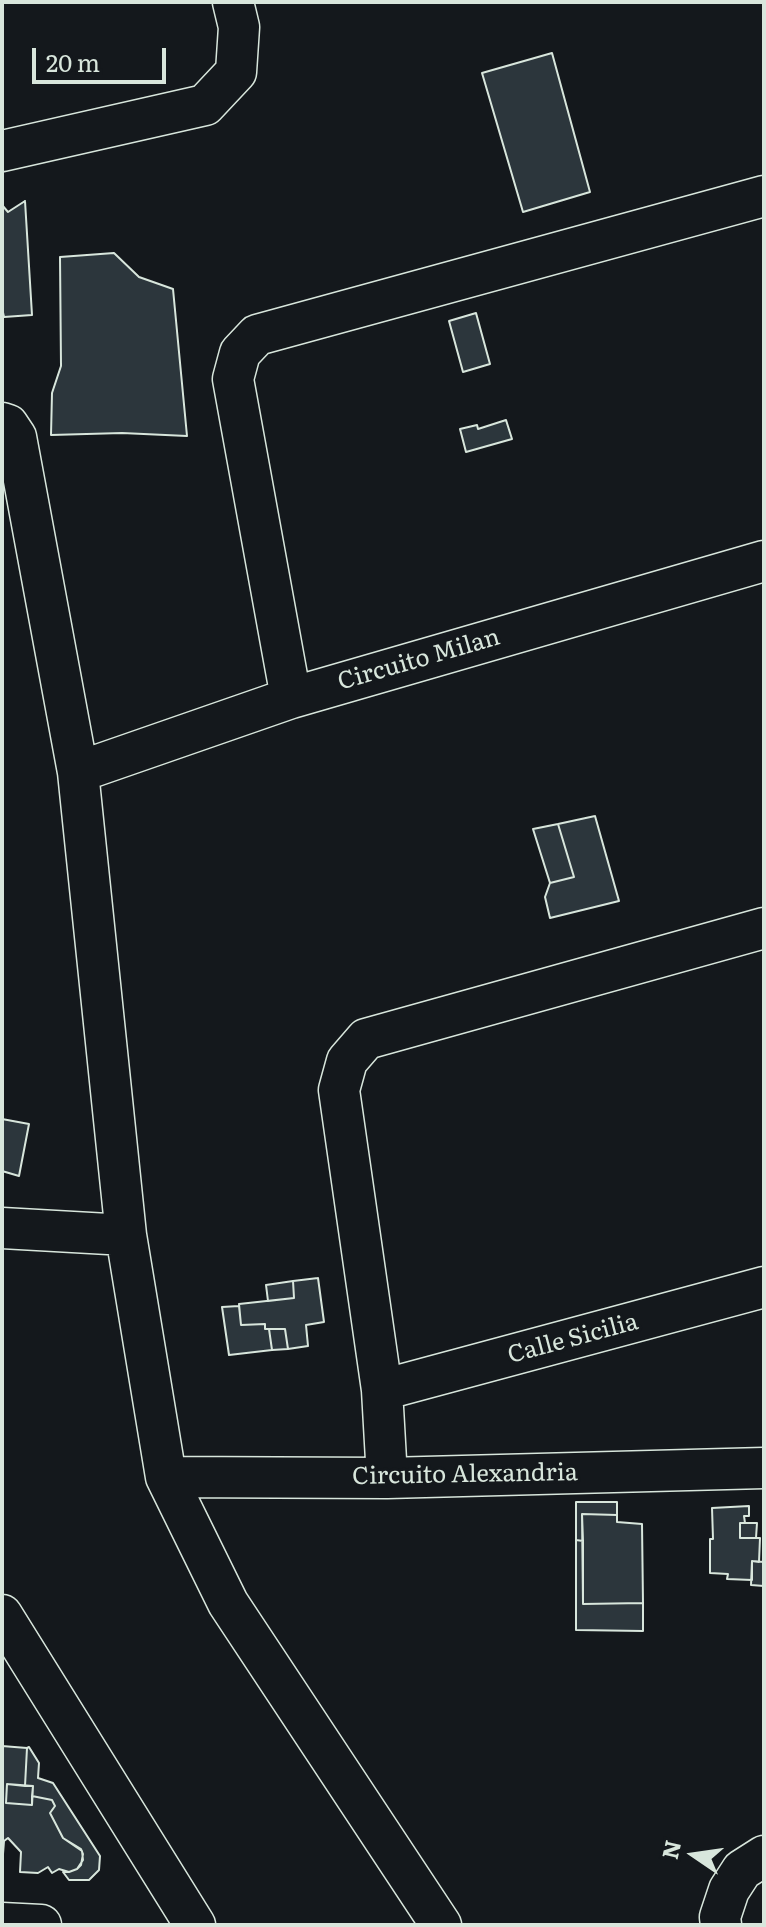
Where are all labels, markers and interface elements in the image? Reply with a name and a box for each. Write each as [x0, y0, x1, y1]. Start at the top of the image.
scale bar [36, 32, 170, 82]
text: 20 m [46, 44, 100, 79]
street label: Circuito Milan [335, 623, 503, 697]
street label: Calle Sicilia [505, 1308, 641, 1370]
street label: Circuito Alexandria [352, 1459, 578, 1491]
north arrow [654, 1815, 734, 1895]
text: N [652, 1837, 688, 1862]

